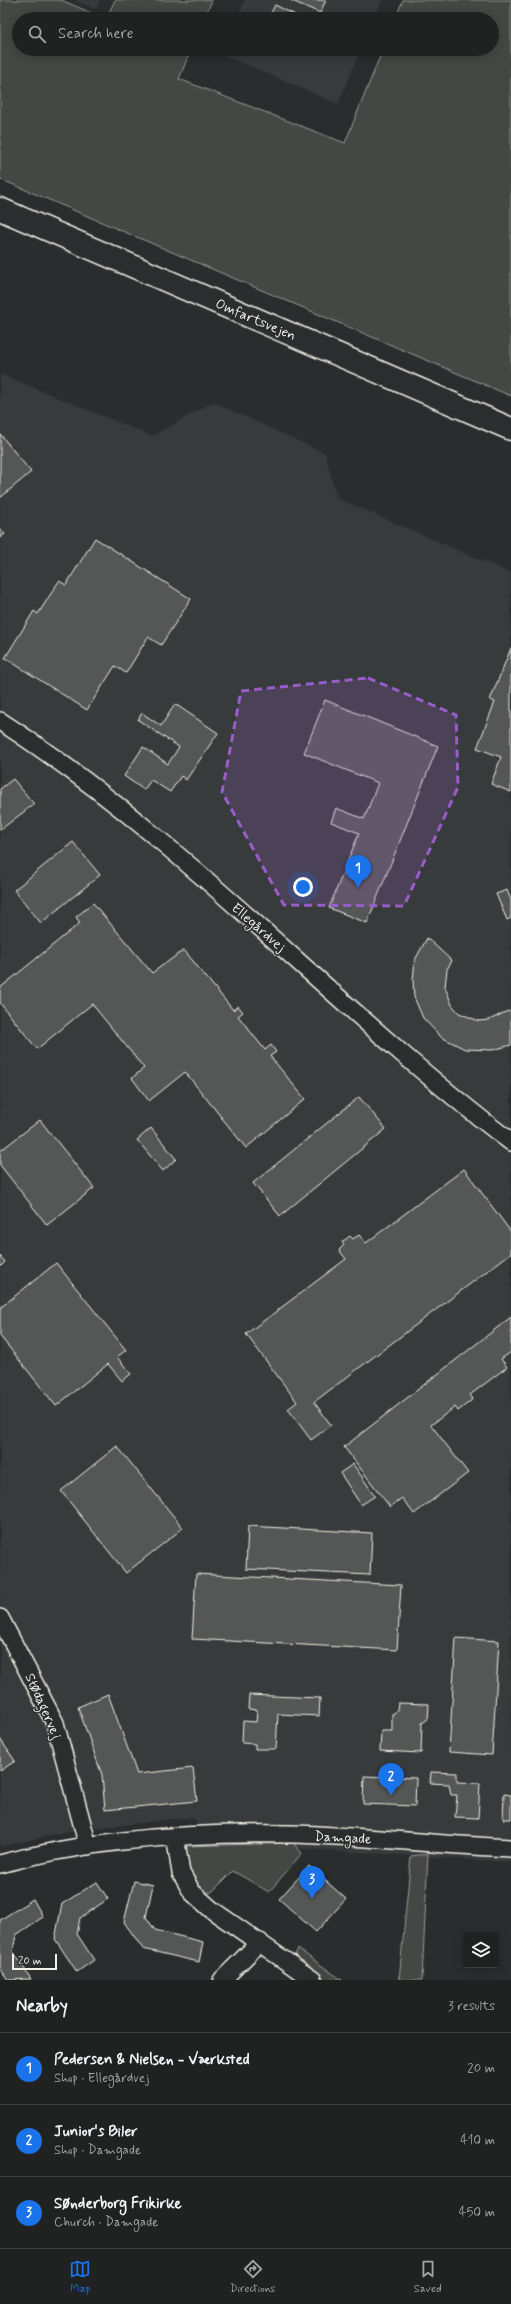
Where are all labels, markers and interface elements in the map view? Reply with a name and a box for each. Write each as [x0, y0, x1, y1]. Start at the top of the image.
search box [12, 12, 499, 56]
icon: search [26, 23, 48, 45]
text: Search here [58, 24, 134, 44]
street label: Omfartsvejen [213, 295, 299, 345]
pin: 1 [345, 855, 371, 888]
your location [293, 877, 313, 897]
street label: Ellegårdvej [227, 899, 289, 957]
street label: Stødagervej [19, 1671, 66, 1743]
pin: 2 [378, 1763, 404, 1796]
street label: Damgade [314, 1828, 372, 1850]
pin: 3 [299, 1866, 325, 1899]
map controls [463, 1932, 499, 1968]
button: layers [463, 1932, 499, 1968]
scale bar [12, 1952, 57, 1971]
text: 20 m [18, 1954, 41, 1968]
text: Nearby [16, 1995, 68, 2017]
text: 3 results [448, 1998, 495, 2015]
text: Pedersen & Nielsen - Værksted [54, 2050, 250, 2070]
text: 1 [26, 2060, 32, 2077]
text: 20 m [467, 2060, 495, 2077]
text: Shop · Ellegårdvej [54, 2070, 150, 2087]
text: Junior's Biler [54, 2122, 138, 2142]
text: 2 [26, 2132, 32, 2149]
text: 410 m [460, 2132, 495, 2149]
text: Shop · Damgade [54, 2142, 141, 2159]
text: Sønderborg Frikirke [54, 2194, 182, 2214]
text: 3 [26, 2204, 32, 2221]
text: 450 m [459, 2204, 495, 2221]
text: Church · Damgade [54, 2214, 158, 2231]
tab: Map [69, 2258, 91, 2296]
tab: Directions [230, 2258, 275, 2296]
tab: Saved [414, 2258, 442, 2296]

